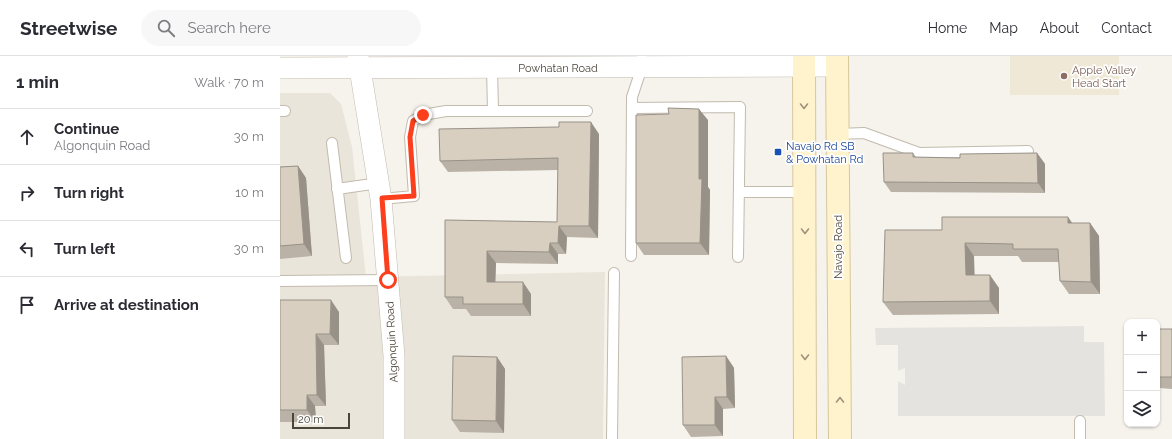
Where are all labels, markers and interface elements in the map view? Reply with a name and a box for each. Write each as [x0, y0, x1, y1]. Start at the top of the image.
search box [141, 10, 421, 46]
text: Streetwise [20, 17, 117, 39]
icon: search [155, 17, 177, 39]
text: Search here [187, 19, 271, 37]
text: Home [928, 20, 967, 36]
text: Map [989, 20, 1018, 36]
text: About [1040, 20, 1079, 36]
text: Contact [1101, 20, 1152, 36]
street label: Powhatan Road [518, 62, 598, 75]
place label: Apple Valley Head Start [1072, 64, 1136, 90]
marker: Apple Valley Head Start [1059, 71, 1069, 81]
text: 1 min [16, 72, 59, 92]
text: Walk · 70 m [194, 75, 264, 90]
one-way arrow [800, 103, 808, 109]
route end [414, 106, 432, 124]
text: Continue [54, 120, 119, 138]
icon: ahead [16, 126, 38, 148]
text: 30 m [234, 129, 264, 144]
text: Algonquin Road [54, 138, 150, 153]
place label: Navajo Rd SB & Powhatan Rd [786, 140, 863, 166]
marker: Navajo Rd SB & Powhatan Rd [773, 147, 783, 157]
icon: right [16, 182, 38, 204]
text: Turn right [54, 184, 124, 202]
text: 10 m [235, 185, 264, 200]
street label: Navajo Road [832, 215, 845, 279]
one-way arrow [801, 228, 809, 234]
icon: left [16, 238, 38, 260]
text: Turn left [54, 240, 115, 258]
text: 30 m [234, 241, 264, 256]
route start [379, 271, 397, 289]
icon: arrive [16, 294, 38, 316]
text: Arrive at destination [54, 296, 199, 314]
street label: Algonquin Road [383, 301, 401, 383]
map controls [1124, 319, 1160, 427]
button: + [1124, 319, 1160, 355]
one-way arrow [801, 354, 809, 360]
button: − [1124, 355, 1160, 391]
button: layers [1124, 391, 1160, 427]
one-way arrow [836, 397, 844, 403]
scale bar [292, 411, 350, 430]
text: 20 m [298, 413, 323, 426]

